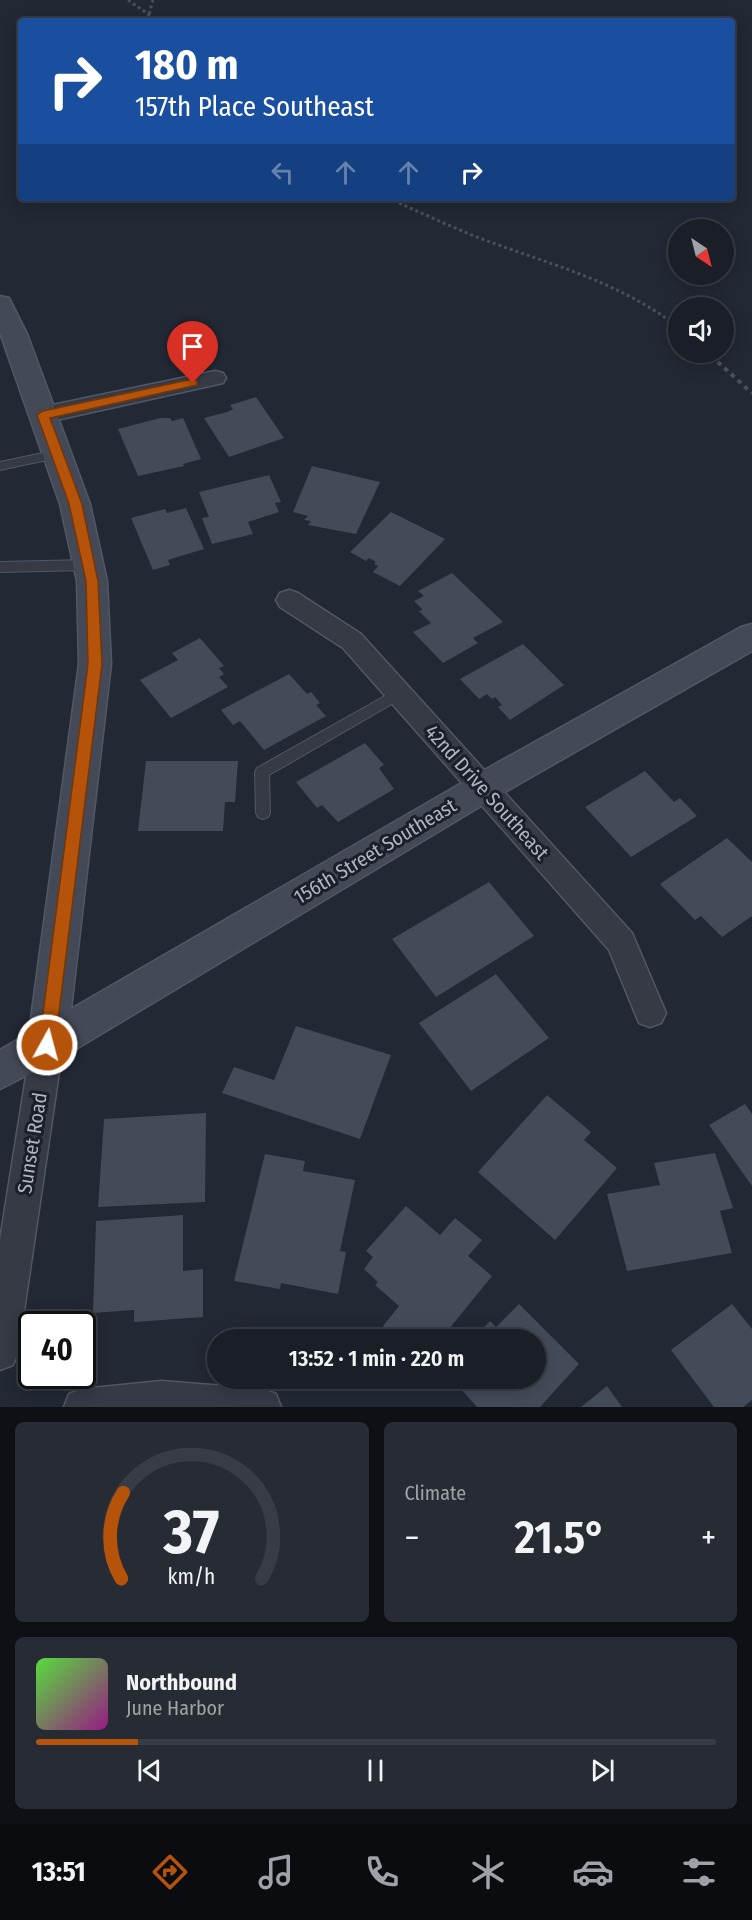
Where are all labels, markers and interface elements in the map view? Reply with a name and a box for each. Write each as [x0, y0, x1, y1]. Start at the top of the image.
text: 180 m [135, 40, 239, 90]
icon: right [36, 42, 114, 120]
text: 157th Place Southeast [135, 91, 374, 123]
icon: left [266, 156, 299, 189]
icon: ahead [329, 156, 362, 189]
icon: ahead [392, 156, 425, 189]
icon: right [455, 156, 488, 189]
north arrow [668, 219, 734, 285]
map controls [668, 219, 734, 363]
button: sound [668, 297, 734, 363]
pin [167, 321, 218, 383]
icon: arrive [176, 330, 209, 363]
street label: 42nd Drive Southeast [420, 719, 554, 865]
street label: 156th Street Southeast [290, 793, 461, 909]
position arrow [15, 1013, 79, 1077]
street label: Sunset Road [12, 1091, 52, 1195]
speed limit sign: 40 [18, 1311, 96, 1389]
text: 13:52 · 1 min · 220 m [289, 1345, 464, 1372]
text: Climate [405, 1481, 466, 1505]
text: 37 [163, 1495, 220, 1570]
text: 21.5° [514, 1511, 606, 1565]
text: − [405, 1518, 419, 1558]
text: + [701, 1518, 716, 1558]
text: km/h [168, 1564, 216, 1590]
text: Northbound [126, 1669, 237, 1696]
text: June Harbor [126, 1696, 224, 1720]
icon: previous [133, 1754, 166, 1787]
icon: pause [359, 1754, 392, 1787]
icon: next [586, 1754, 619, 1787]
icon: directions [149, 1851, 191, 1893]
icon: music [255, 1851, 297, 1893]
icon: phone [361, 1851, 403, 1893]
icon: climate [467, 1851, 509, 1893]
icon: car [572, 1851, 614, 1893]
icon: filters [678, 1851, 720, 1893]
text: 13:51 [32, 1856, 86, 1888]

